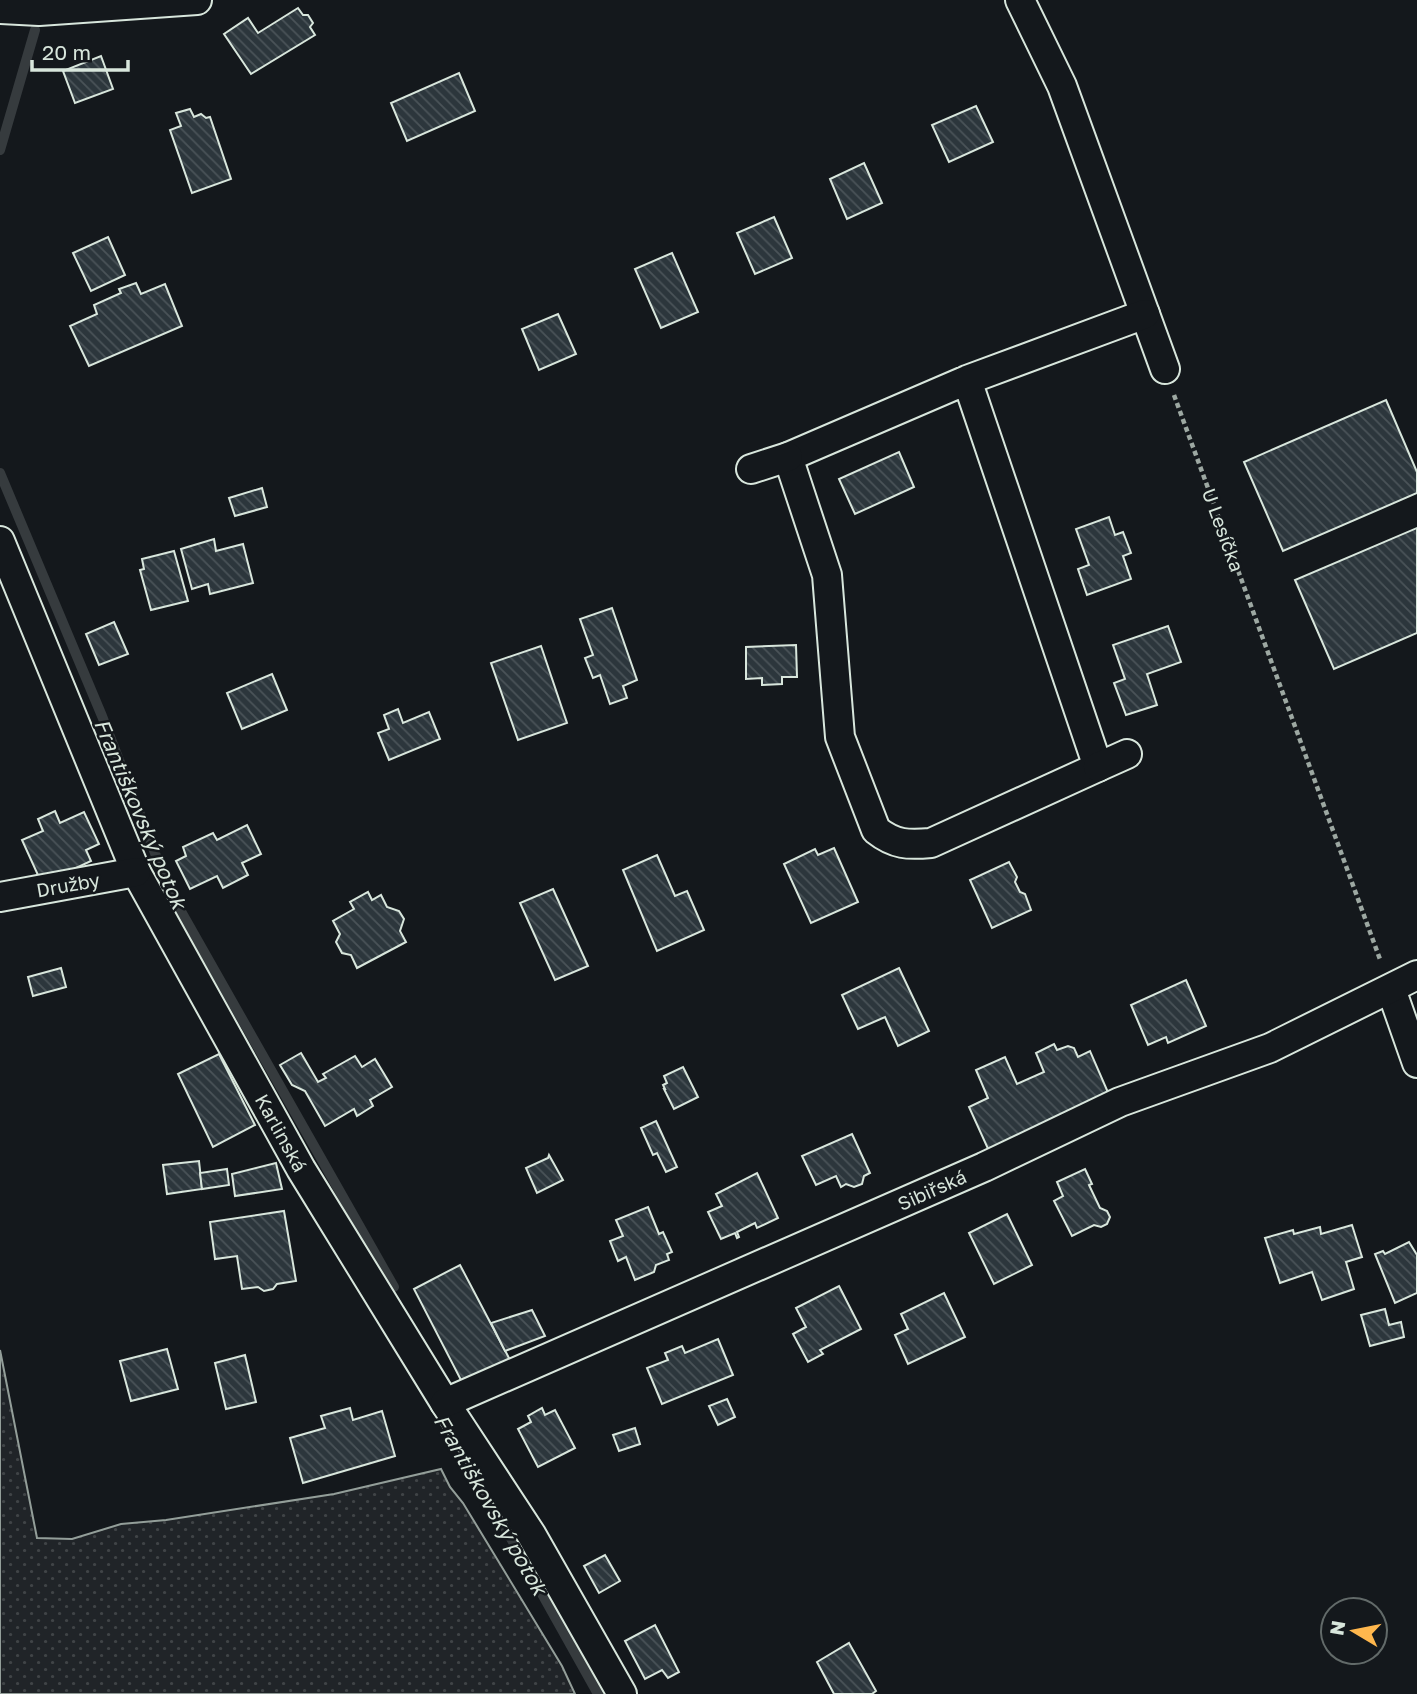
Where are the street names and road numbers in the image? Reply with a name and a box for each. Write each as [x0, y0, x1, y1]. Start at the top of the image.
street label: U Lesíčka [1198, 485, 1249, 575]
street label: Družby [34, 868, 102, 901]
street label: Karlinská [251, 1090, 312, 1176]
street label: Sibiřská [894, 1164, 970, 1215]

